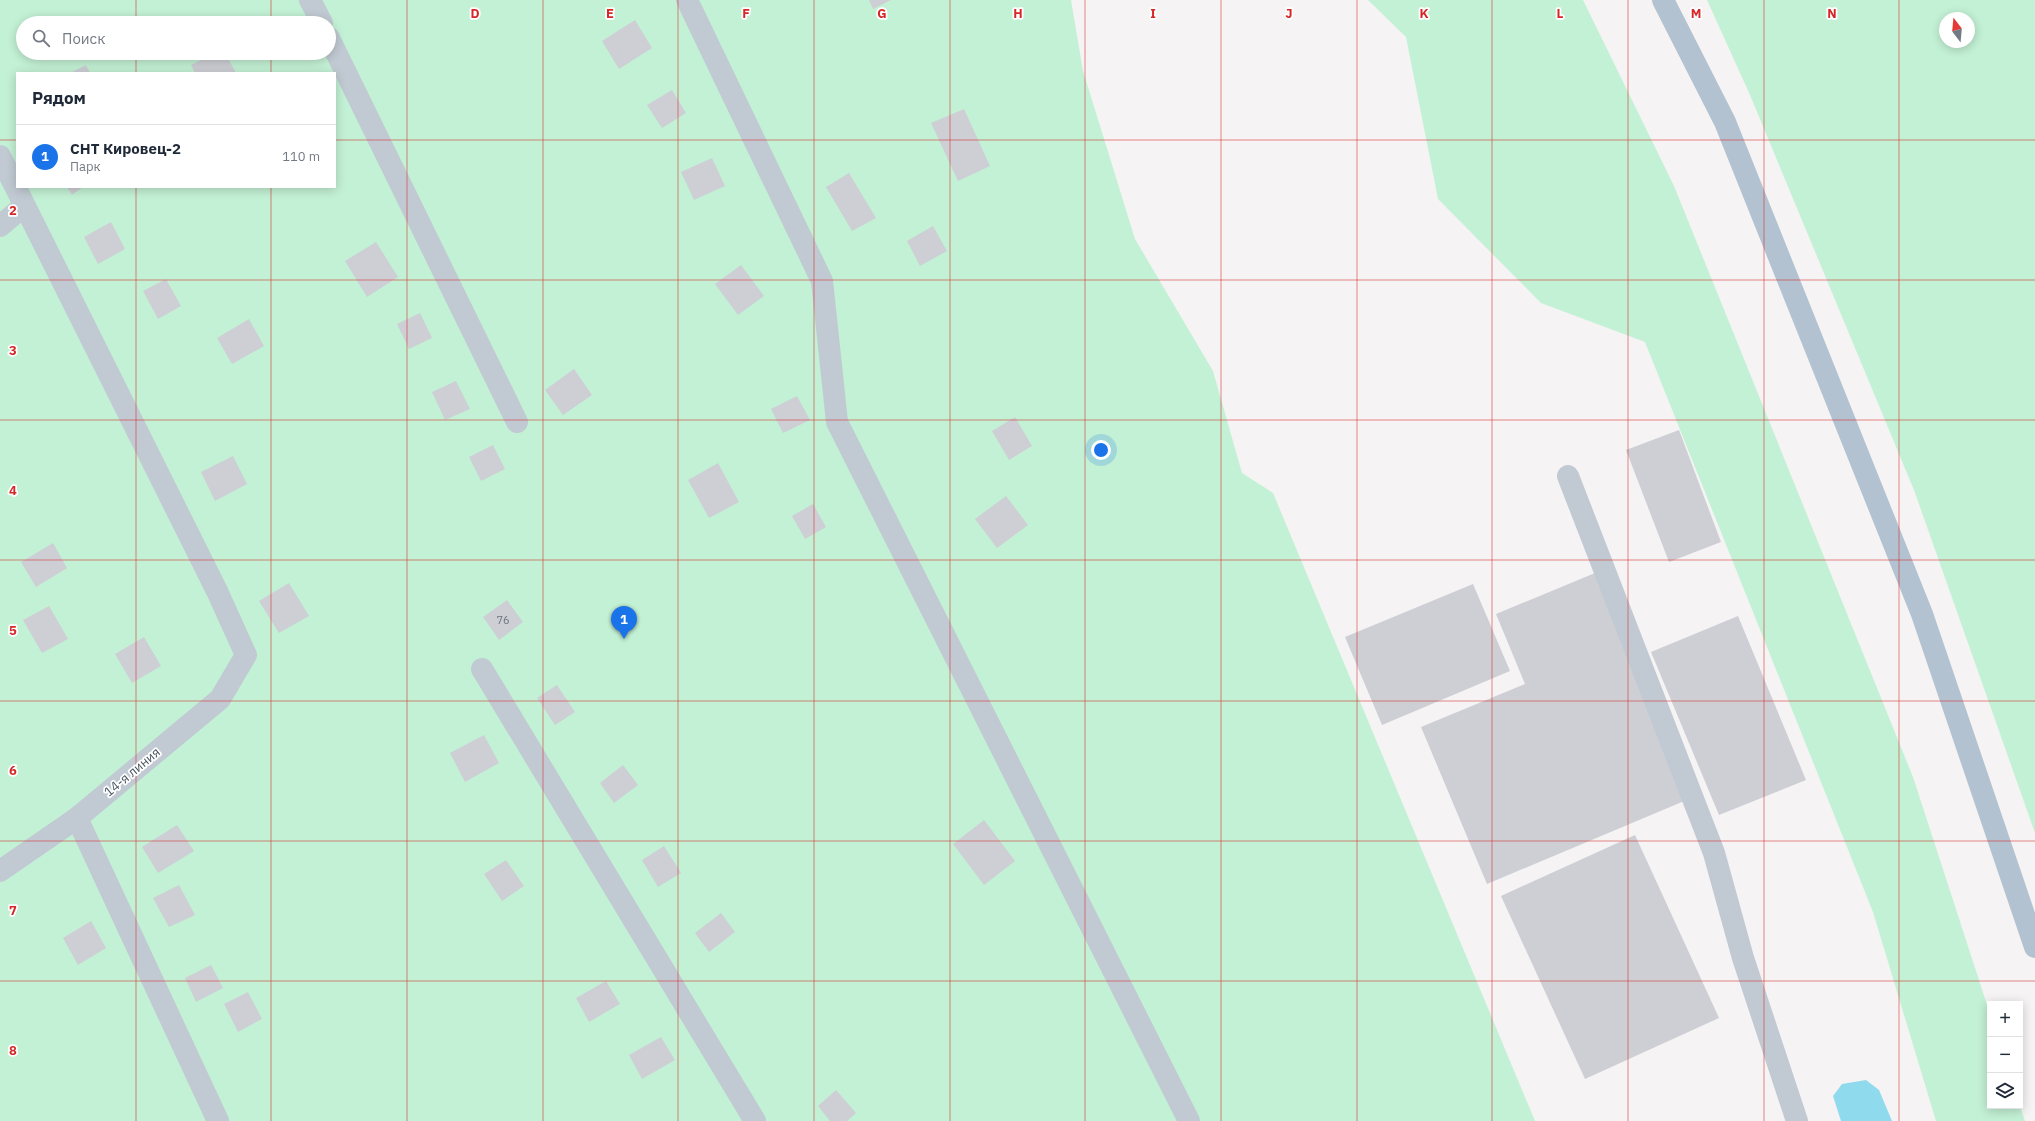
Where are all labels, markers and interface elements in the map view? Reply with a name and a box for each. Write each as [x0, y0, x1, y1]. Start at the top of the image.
text: D [470, 5, 480, 22]
text: E [606, 5, 614, 22]
text: F [742, 5, 750, 22]
text: G [877, 5, 887, 22]
text: H [1013, 5, 1023, 22]
text: I [1150, 5, 1156, 22]
text: J [1285, 5, 1293, 22]
text: K [1419, 5, 1429, 22]
text: L [1557, 5, 1564, 22]
text: M [1691, 5, 1701, 22]
text: N [1827, 5, 1837, 22]
north arrow [1939, 12, 1975, 48]
search box [16, 16, 336, 60]
icon: search [30, 27, 52, 49]
text: Поиск [62, 29, 105, 48]
text: Рядом [32, 87, 86, 109]
text: СНТ Кировец-2 [70, 139, 181, 158]
text: 1 [41, 148, 49, 165]
text: 110 m [282, 148, 320, 165]
text: Парк [70, 158, 101, 175]
text: 2 [9, 202, 17, 219]
text: 3 [9, 342, 17, 359]
your location [1091, 440, 1111, 460]
text: 4 [9, 482, 17, 499]
pin: 1 [611, 606, 637, 639]
house number: 76 [496, 613, 510, 627]
text: 5 [9, 622, 17, 639]
street label: 14-я линия [100, 744, 164, 800]
text: 6 [9, 762, 17, 779]
text: 7 [9, 902, 17, 919]
map controls [1987, 1001, 2023, 1109]
button: + [1987, 1001, 2023, 1037]
button: − [1987, 1037, 2023, 1073]
text: 8 [9, 1042, 17, 1059]
button: layers [1987, 1073, 2023, 1109]

